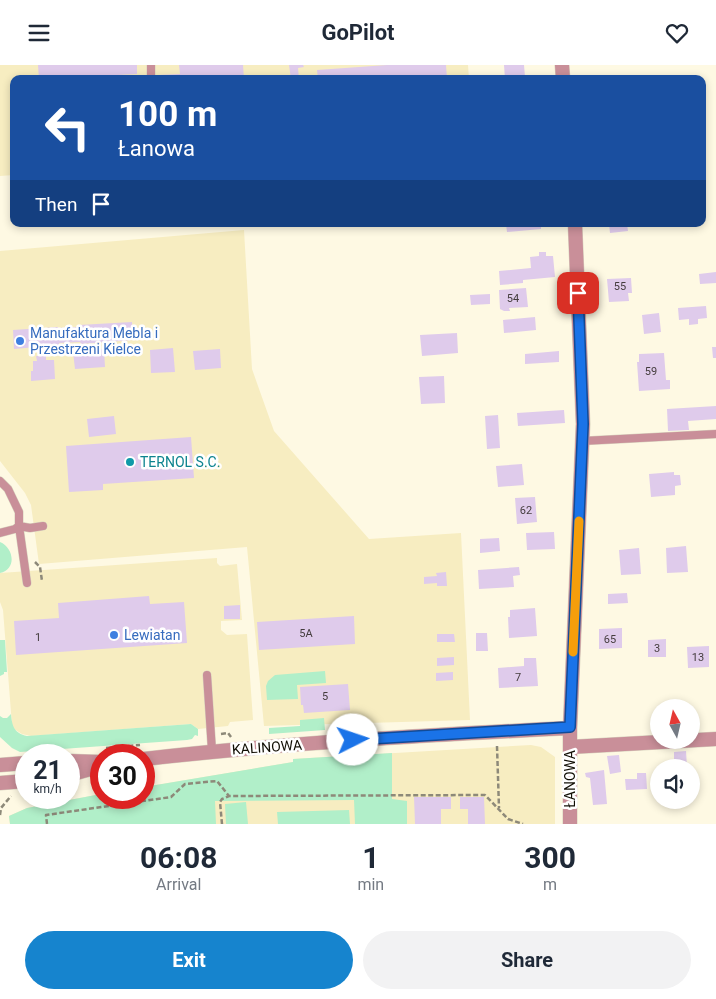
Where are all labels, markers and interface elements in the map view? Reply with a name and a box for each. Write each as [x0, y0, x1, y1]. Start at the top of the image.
icon: menu [25, 19, 53, 47]
icon: heart [663, 19, 691, 47]
text: GoPilot [321, 20, 395, 45]
text: 100 m [118, 94, 217, 135]
icon: left [35, 95, 100, 160]
text: Łanowa [118, 136, 195, 161]
icon: arrive [87, 190, 115, 218]
text: Then [35, 193, 77, 216]
pin [557, 272, 599, 314]
icon: arrive [564, 279, 592, 307]
house number: 55 [614, 280, 626, 293]
house number: 54 [507, 292, 519, 305]
place label: Manufaktura Mebla i Przestrzeni Kielce [30, 325, 158, 357]
marker: Manufaktura Mebla i Przestrzeni Kielce [14, 335, 26, 347]
house number: 59 [645, 365, 657, 378]
place label: TERNOL S.C. [140, 454, 220, 470]
marker: TERNOL S.C. [124, 456, 136, 468]
house number: 62 [520, 504, 532, 517]
place label: Lewiatan [124, 627, 180, 643]
house number: 5A [299, 627, 314, 640]
marker: Lewiatan [108, 629, 120, 641]
house number: 1 [35, 631, 41, 644]
house number: 65 [604, 633, 616, 646]
house number: 3 [654, 642, 660, 655]
house number: 13 [692, 651, 704, 664]
house number: 7 [515, 671, 521, 684]
house number: 5 [322, 690, 328, 703]
north arrow [650, 699, 700, 749]
map controls [650, 699, 700, 809]
position arrow [326, 713, 378, 765]
street label: KALINOWA [231, 737, 303, 757]
speed limit sign: 30 [90, 744, 155, 809]
street label: ŁANOWA [562, 750, 578, 808]
text: 21 [33, 756, 62, 785]
button: sound [650, 759, 700, 809]
text: km/h [33, 782, 62, 796]
text: 06:08 [140, 840, 217, 875]
text: 1 [362, 840, 379, 875]
text: 300 [524, 840, 576, 875]
text: Arrival [156, 875, 201, 894]
text: min [357, 875, 384, 894]
text: m [543, 875, 557, 894]
button: Exit [25, 931, 353, 989]
button: Share [363, 931, 691, 989]

